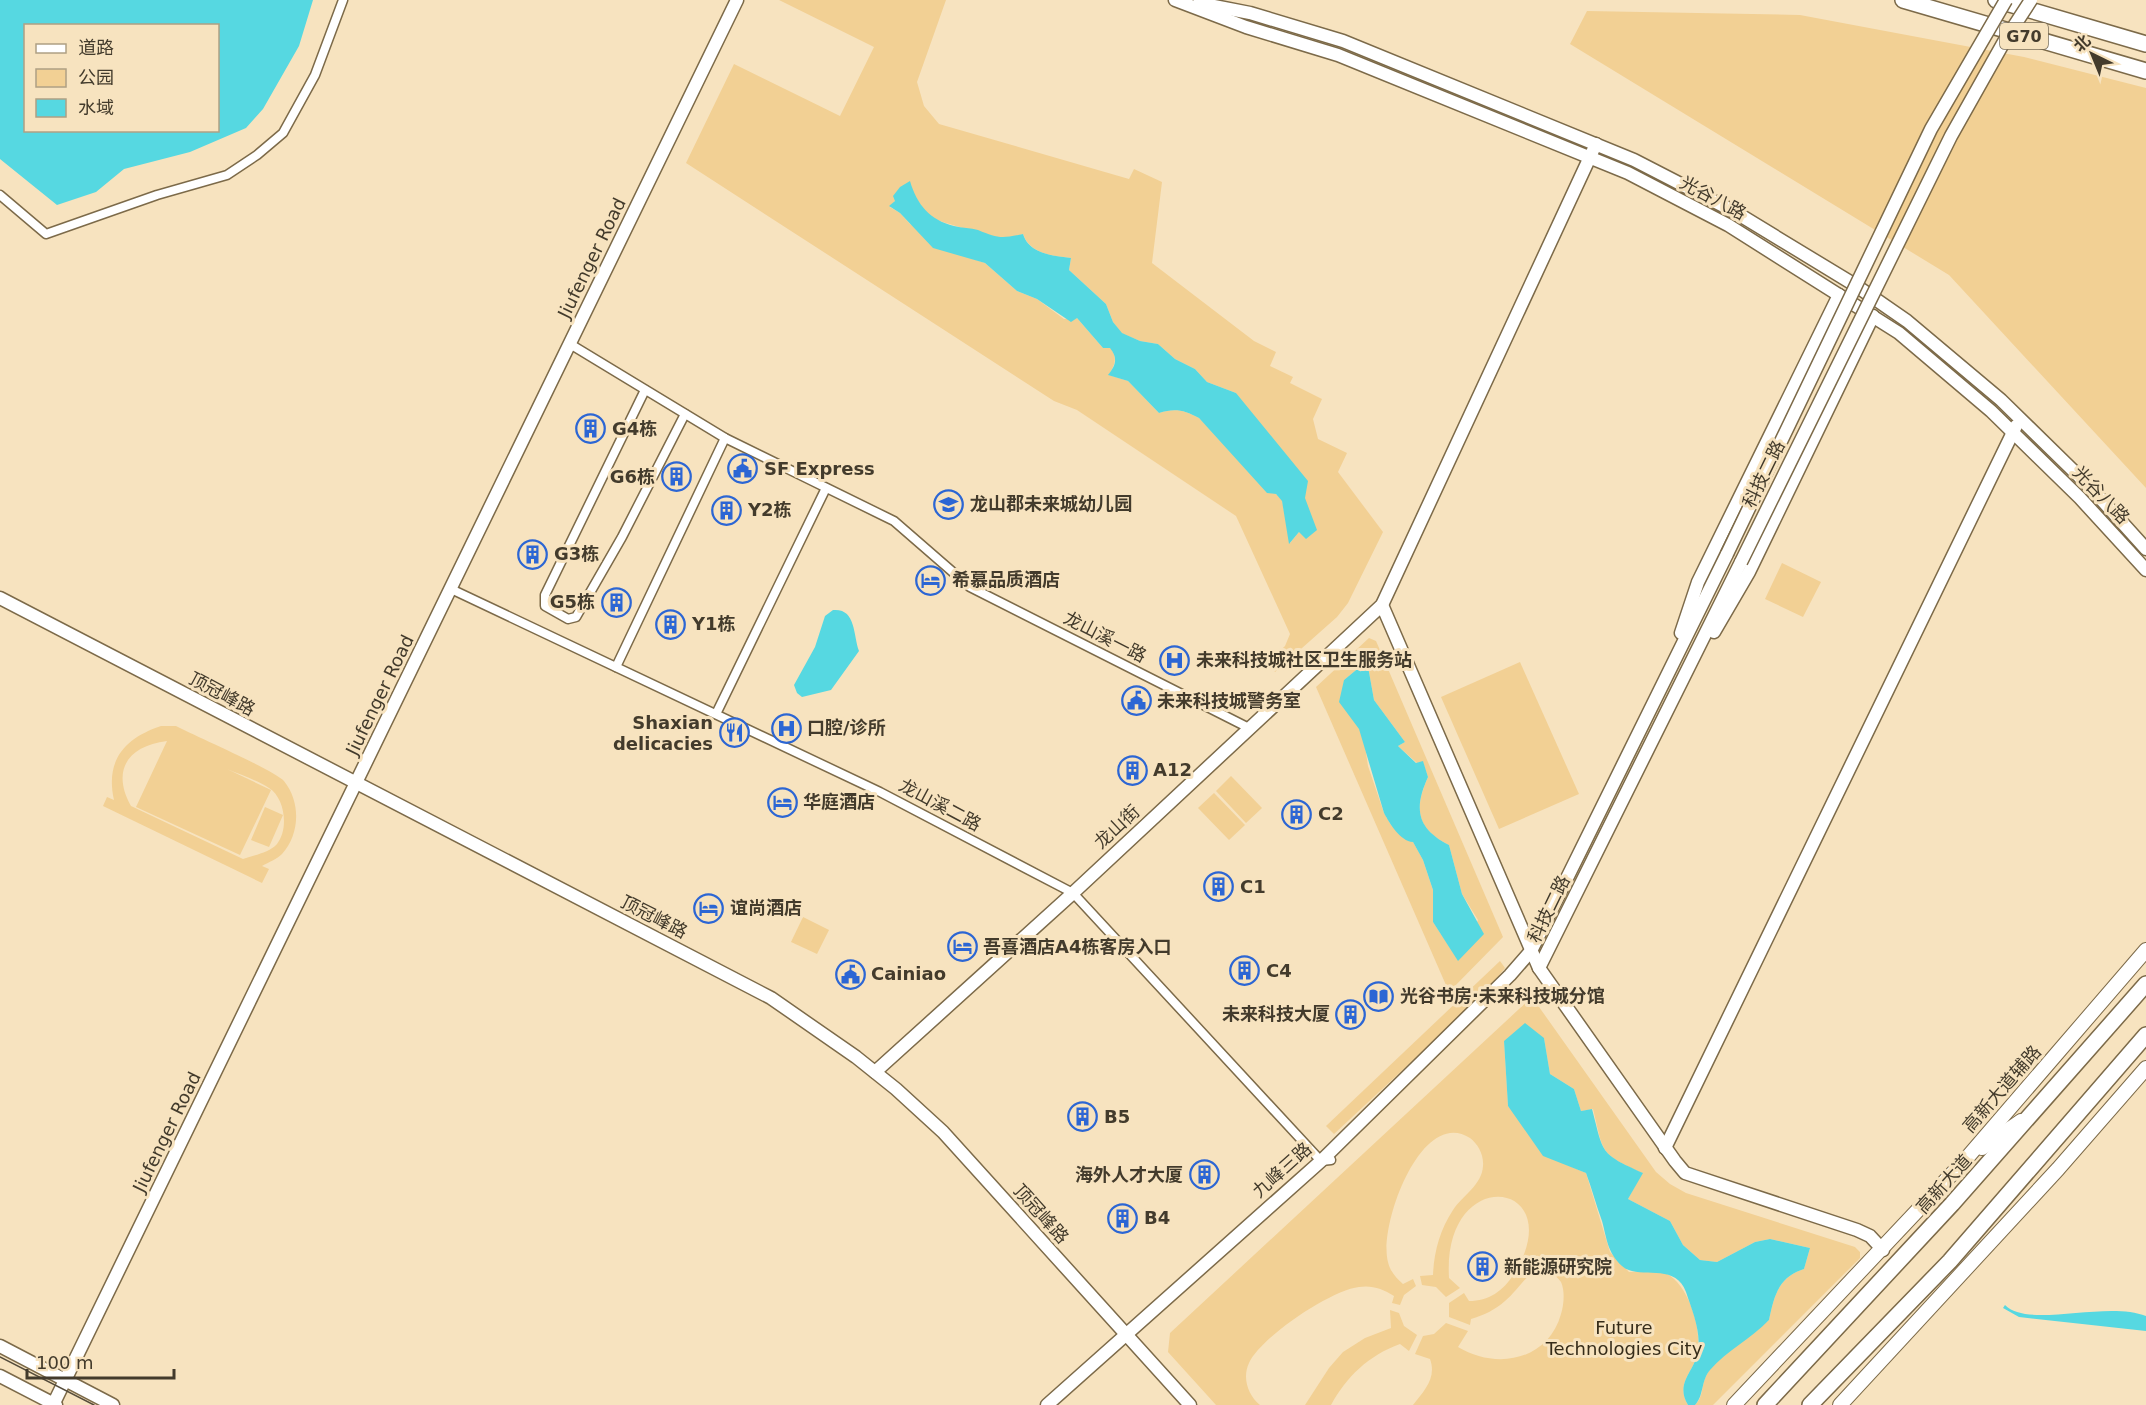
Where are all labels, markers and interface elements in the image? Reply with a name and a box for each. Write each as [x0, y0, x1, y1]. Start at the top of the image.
road number: G70 [2000, 23, 2048, 49]
legend [24, 24, 219, 132]
north arrow [2062, 24, 2122, 84]
text: 北 [2070, 31, 2094, 56]
text: 道路 [78, 37, 114, 58]
text: 公园 [78, 67, 114, 88]
text: 水域 [78, 97, 114, 118]
street label: 光谷八路 [1677, 171, 1750, 224]
street label: Jiufenger Road [553, 194, 630, 322]
building icon: G4栋 [575, 413, 607, 445]
place label: G4栋 [612, 418, 657, 439]
street label: 科技二路 [1738, 437, 1789, 511]
public building icon: SF Express [727, 453, 759, 485]
place label: SF Express [764, 458, 875, 479]
building icon: G6栋 [660, 461, 692, 493]
street label: 光谷八路 [2069, 461, 2134, 528]
place label: G6栋 [610, 466, 655, 487]
school or university icon: 龙山郡未来城幼儿园 [933, 488, 965, 520]
place label: 龙山郡未来城幼儿园 [970, 493, 1132, 514]
building icon: Y2栋 [711, 494, 743, 526]
place label: Y2栋 [747, 499, 792, 520]
building icon: G3栋 [517, 538, 549, 570]
place label: G3栋 [554, 543, 599, 564]
hotel icon: 希慕品质酒店 [915, 564, 947, 596]
place label: 希慕品质酒店 [952, 569, 1060, 590]
building icon: G5栋 [600, 586, 632, 618]
place label: G5栋 [550, 591, 595, 612]
street label: 龙山溪一路 [1060, 607, 1150, 666]
building icon: Y1栋 [655, 608, 687, 640]
place label: Y1栋 [691, 613, 736, 634]
street label: Jiufenger Road [341, 631, 418, 759]
hospital icon: 未来科技城社区卫生服务站 [1159, 644, 1191, 676]
place label: 未来科技城社区卫生服务站 [1196, 649, 1412, 670]
street label: 顶冠峰路 [186, 667, 259, 720]
public building icon: 未来科技城警务室 [1120, 685, 1152, 717]
place label: 未来科技城警务室 [1157, 690, 1301, 711]
place label: Shaxian delicacies [613, 712, 713, 754]
hospital icon: 口腔/诊所 [770, 712, 802, 744]
restaurant icon: Shaxian delicacies [718, 717, 750, 749]
place label: 口腔/诊所 [807, 717, 886, 738]
building icon: A12 [1116, 754, 1148, 786]
place label: A12 [1153, 759, 1192, 780]
street label: 龙山溪二路 [896, 774, 985, 835]
hotel icon: 华庭酒店 [766, 786, 798, 818]
place label: 华庭酒店 [803, 791, 875, 812]
building icon: C2 [1281, 798, 1313, 830]
street label: 龙山街 [1090, 801, 1144, 853]
place label: C2 [1318, 803, 1344, 824]
building icon: C1 [1203, 871, 1235, 903]
street label: 科技二路 [1523, 872, 1574, 946]
place label: C1 [1240, 876, 1266, 897]
street label: 顶冠峰路 [617, 891, 691, 942]
hotel icon: 谊尚酒店 [693, 892, 725, 924]
place label: 谊尚酒店 [730, 897, 802, 918]
hotel icon: 吾喜酒店A4栋客房入口 [946, 931, 978, 963]
place label: 吾喜酒店A4栋客房入口 [983, 936, 1171, 957]
building icon: C4 [1229, 955, 1261, 987]
public building icon: Cainiao [834, 958, 866, 990]
place label: C4 [1266, 960, 1292, 981]
place label: Cainiao [871, 963, 946, 984]
library icon: 光谷书房·未来科技城分馆 [1363, 980, 1395, 1012]
place label: 光谷书房·未来科技城分馆 [1400, 985, 1605, 1006]
building icon: 未来科技大厦 [1335, 998, 1367, 1030]
place label: 未来科技大厦 [1222, 1003, 1330, 1024]
street label: 高新大道辅路 [1958, 1041, 2045, 1136]
street label: Jiufenger Road [128, 1068, 205, 1196]
building icon: B5 [1067, 1101, 1099, 1133]
place label: B5 [1104, 1106, 1130, 1127]
street label: 九峰三路 [1248, 1138, 1315, 1202]
street label: 高新大道 [1912, 1150, 1976, 1217]
building icon: 海外人才大厦 [1188, 1159, 1220, 1191]
place label: 海外人才大厦 [1075, 1164, 1183, 1185]
street label: 顶冠峰路 [1009, 1180, 1073, 1247]
building icon: B4 [1107, 1202, 1139, 1234]
place label: B4 [1144, 1207, 1170, 1228]
building icon: 新能源研究院 [1467, 1251, 1499, 1283]
place label: 新能源研究院 [1504, 1256, 1612, 1277]
park label: Future Technologies City [1545, 1317, 1703, 1359]
scale bar [27, 1342, 174, 1380]
text: 100 m [36, 1352, 94, 1373]

